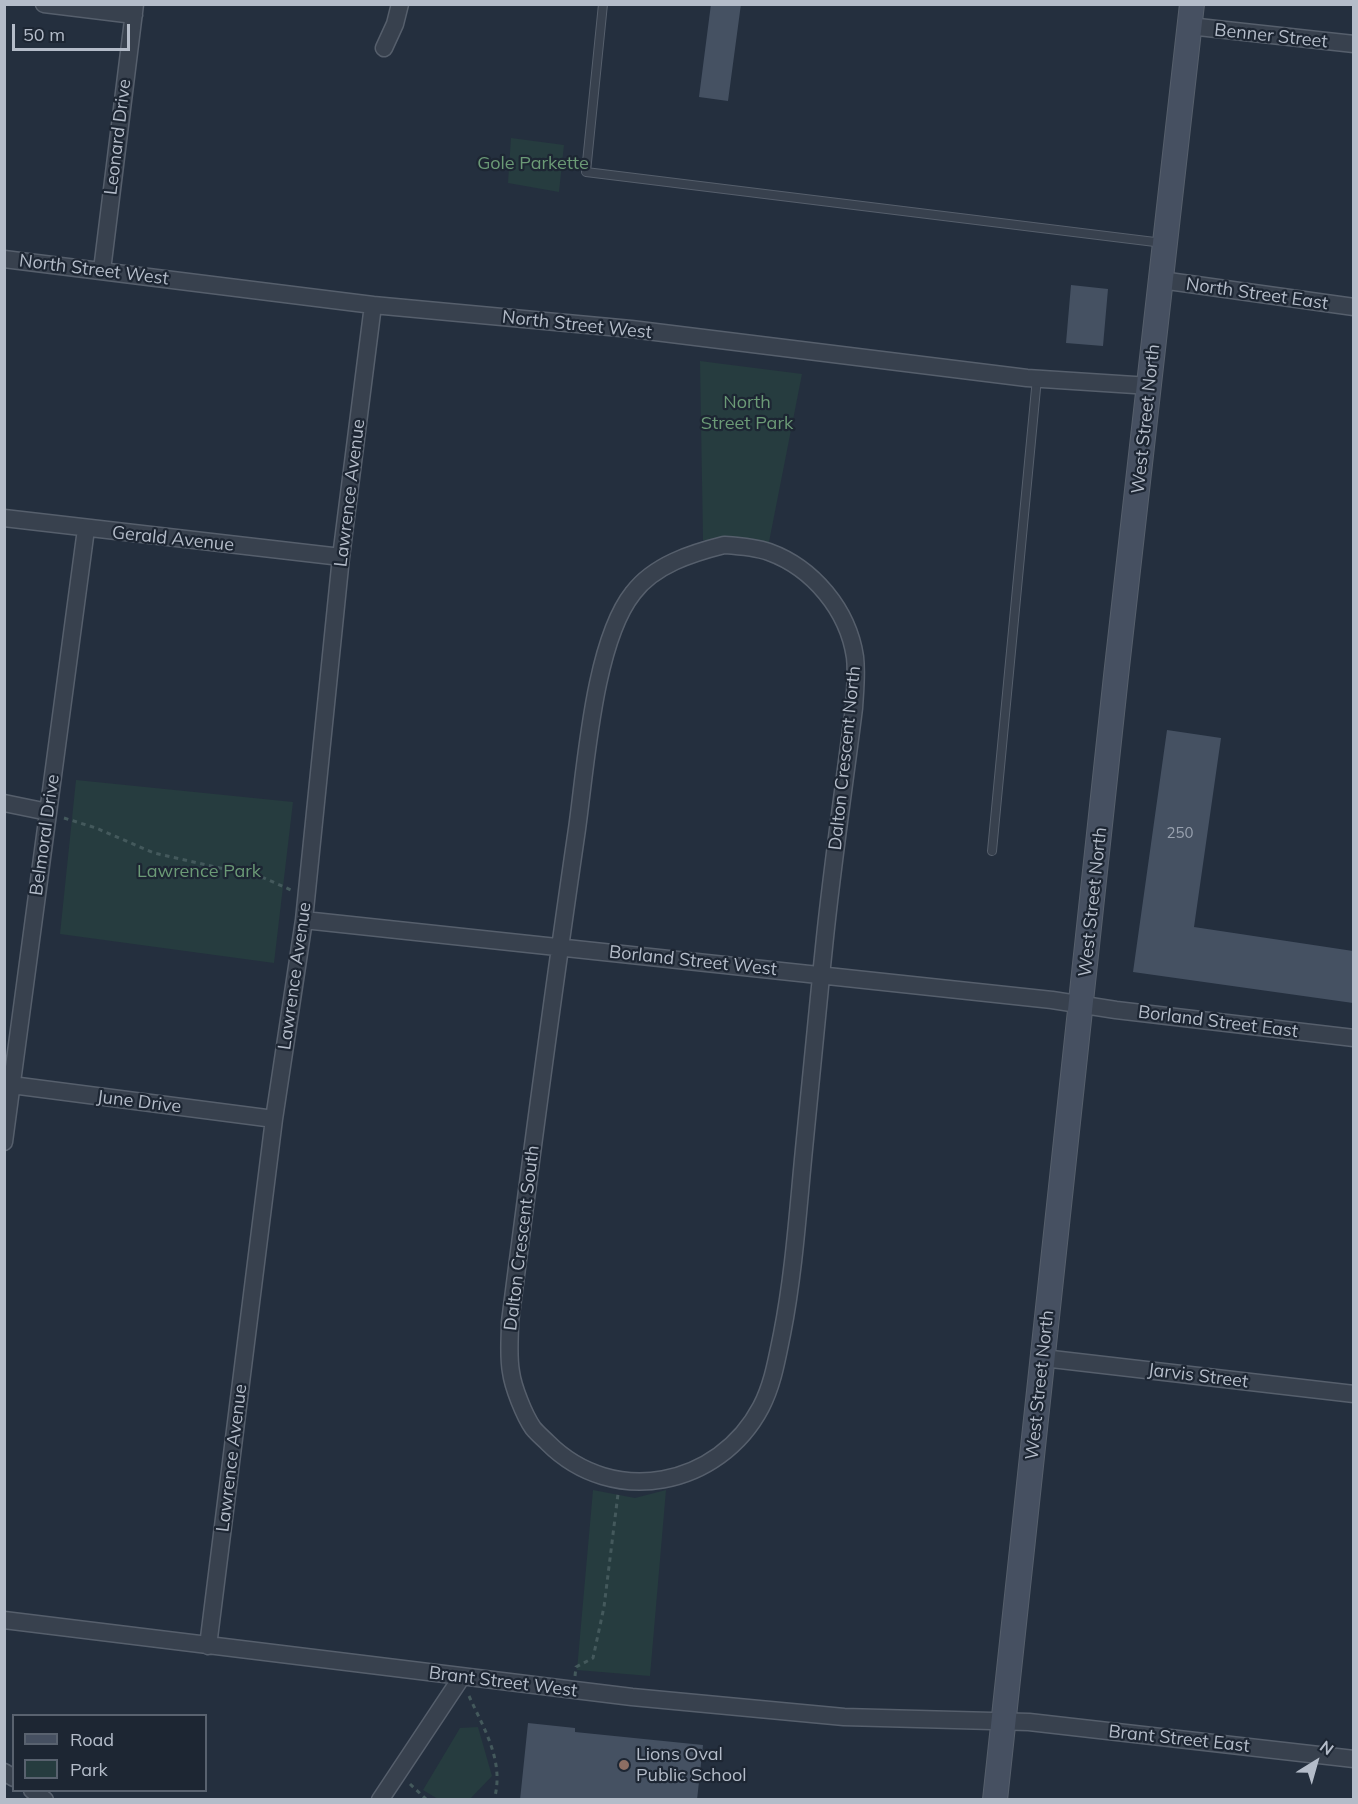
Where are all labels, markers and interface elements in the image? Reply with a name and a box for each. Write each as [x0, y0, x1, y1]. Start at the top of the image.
scale bar [15, 12, 134, 50]
street label: Benner Street [1213, 19, 1329, 53]
text: 50 m [23, 23, 65, 46]
street label: Leonard Drive [100, 78, 136, 196]
park label: Gole Parkette [477, 153, 589, 175]
street label: North Street West [18, 250, 170, 290]
street label: North Street East [1185, 273, 1329, 315]
street label: North Street West [501, 306, 653, 344]
street label: West Street North [1127, 343, 1165, 495]
park label: North Street Park [701, 392, 793, 434]
street label: Lawrence Avenue [330, 418, 370, 568]
street label: Gerald Avenue [111, 522, 235, 556]
street label: Dalton Crescent North [825, 665, 865, 851]
street label: Belmoral Drive [26, 773, 64, 897]
house number: 250 [1167, 824, 1193, 842]
street label: West Street North [1074, 826, 1112, 978]
park label: Lawrence Park [137, 861, 261, 883]
street label: Lawrence Avenue [274, 901, 316, 1051]
street label: Borland Street West [608, 941, 778, 981]
street label: Borland Street East [1137, 1001, 1299, 1043]
street label: June Drive [96, 1086, 182, 1118]
street label: Dalton Crescent South [500, 1144, 544, 1332]
street label: West Street North [1021, 1309, 1059, 1461]
street label: Jarvis Street [1147, 1359, 1249, 1393]
street label: Lawrence Avenue [212, 1383, 252, 1533]
street label: Brant Street West [428, 1662, 578, 1702]
legend [12, 1714, 207, 1792]
street label: Brant Street East [1107, 1721, 1251, 1757]
text: Road [70, 1728, 114, 1751]
north arrow [1286, 1732, 1346, 1792]
text: N [1316, 1736, 1338, 1759]
place label: Lions Oval Public School [636, 1744, 746, 1786]
text: Park [70, 1758, 108, 1781]
marker: Lions Oval Public School [617, 1758, 631, 1772]

